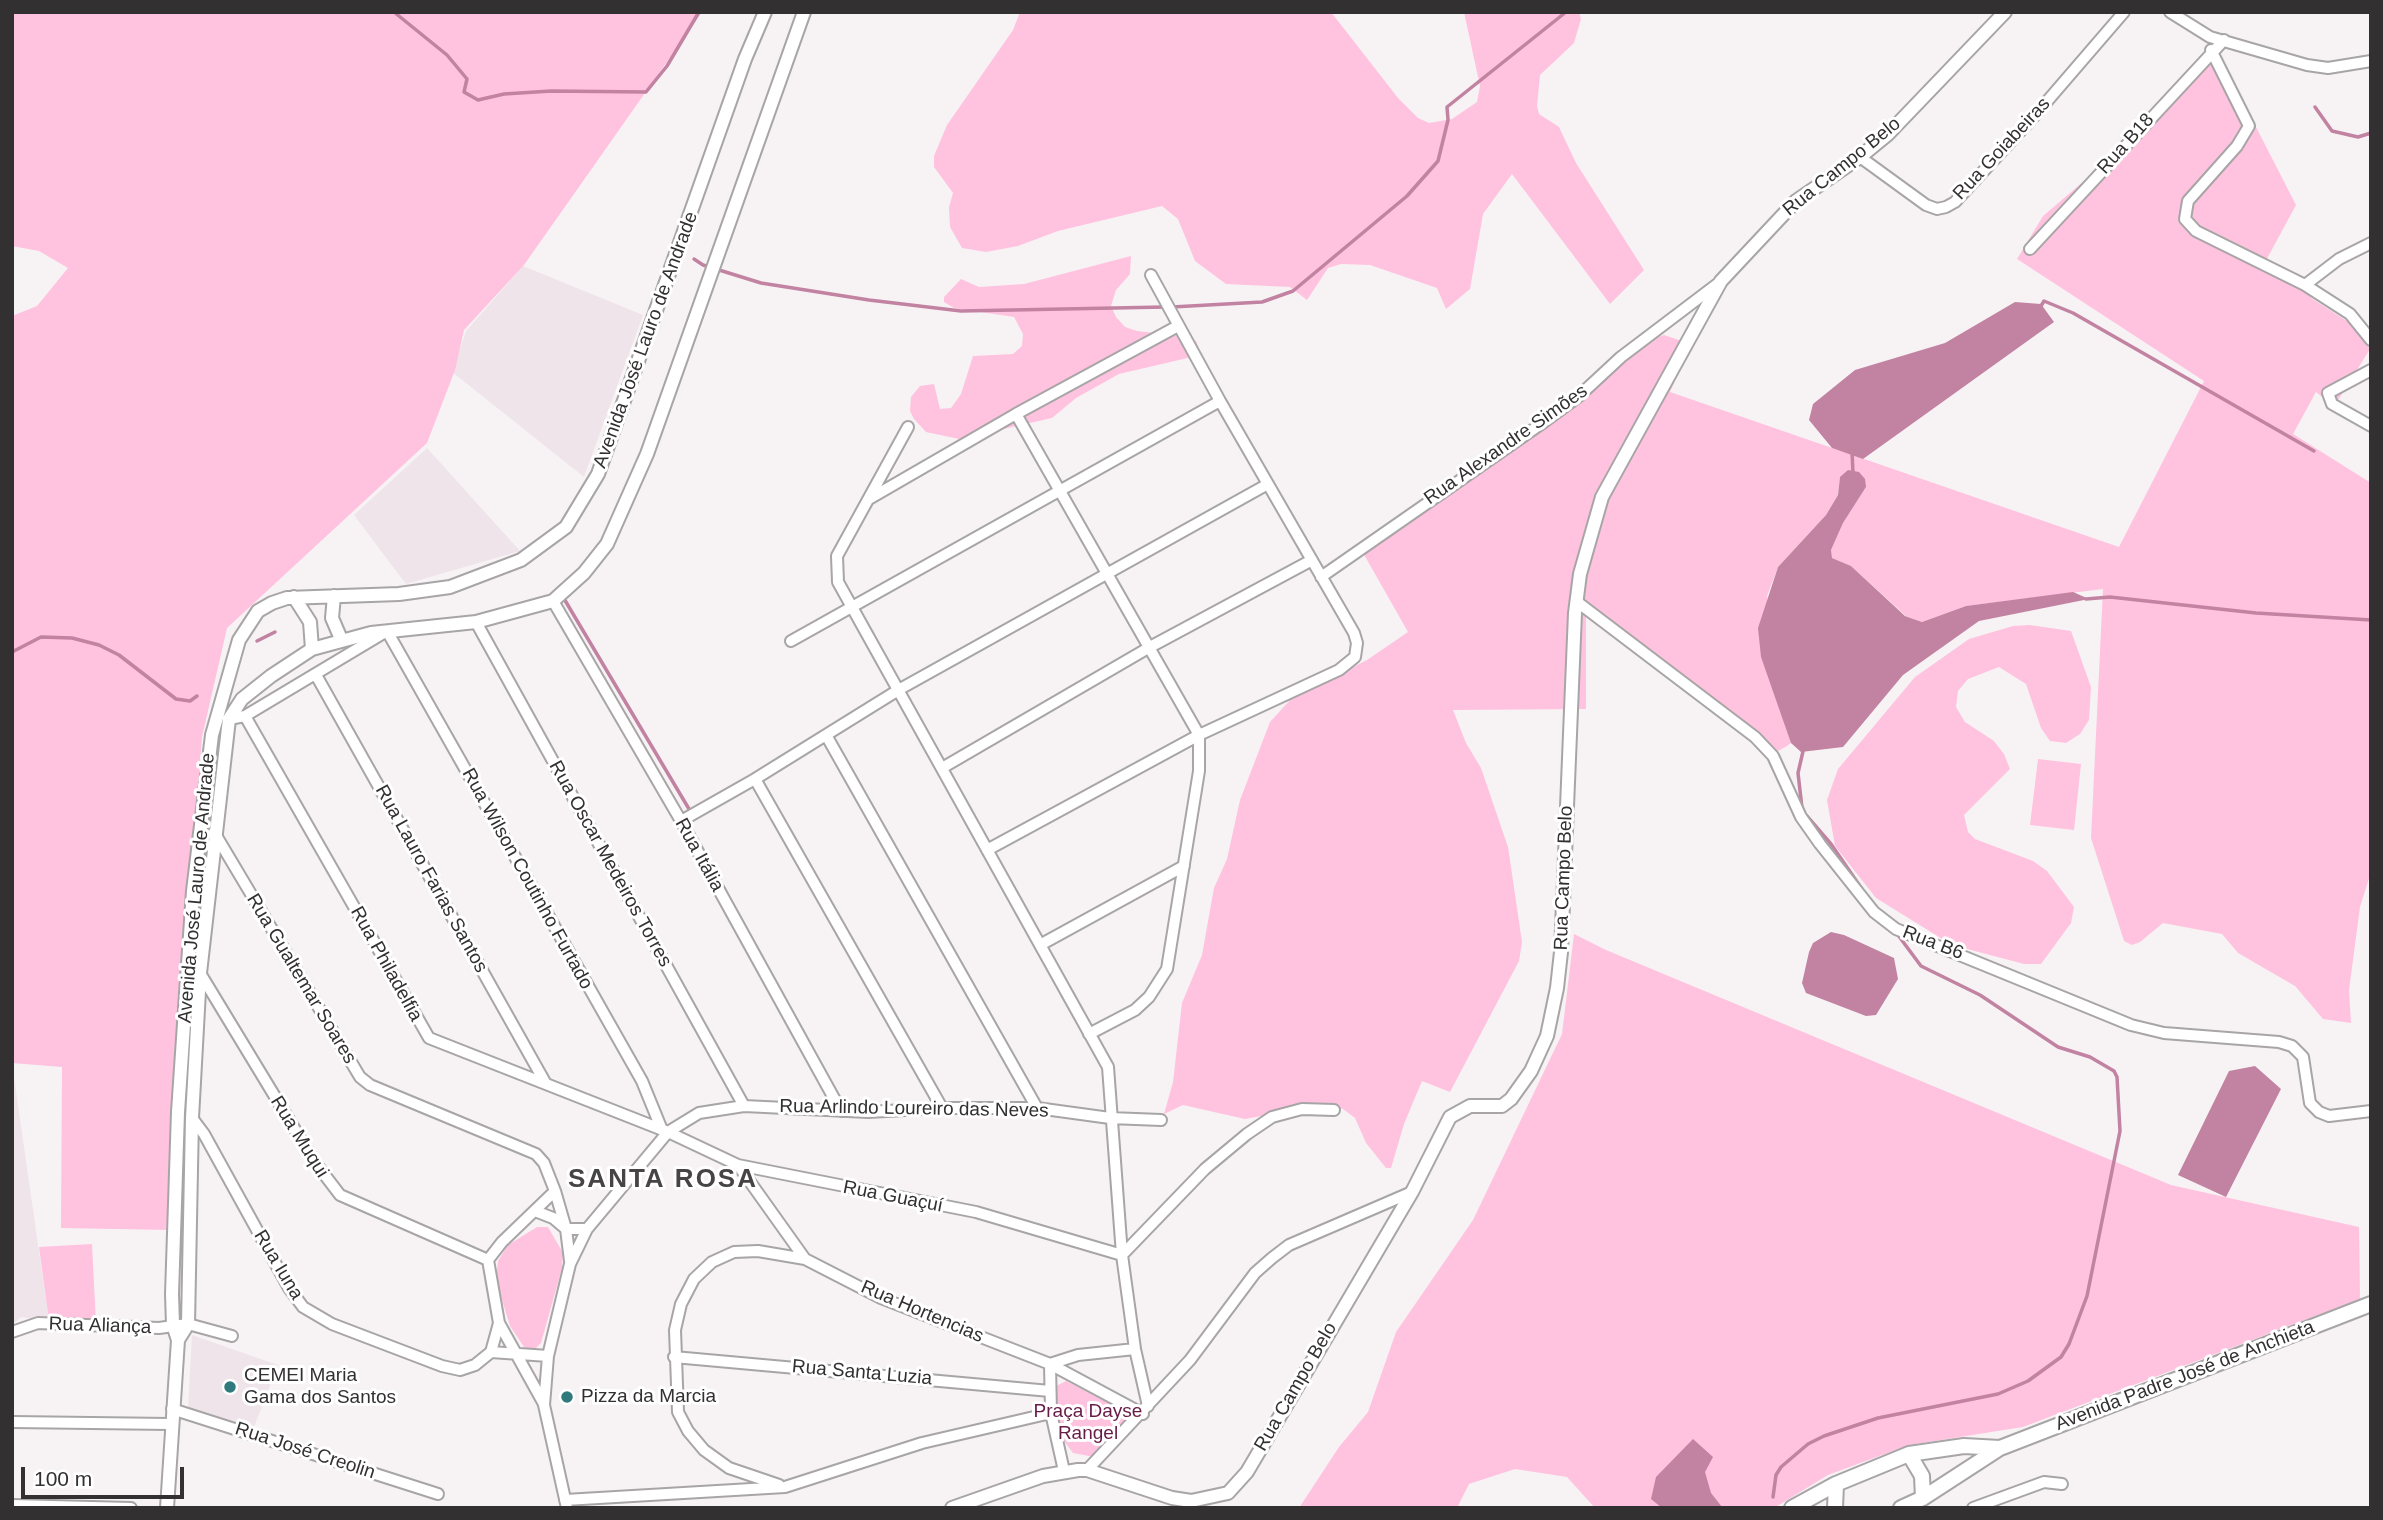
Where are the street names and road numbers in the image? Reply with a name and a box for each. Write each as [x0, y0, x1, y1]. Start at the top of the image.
street label: Rua Goiabeiras [1949, 93, 2055, 205]
street label: Rua B18 [2093, 109, 2159, 179]
street label: Rua Campo Belo [1779, 113, 1905, 221]
street label: Avenida José Lauro de Andrade [589, 209, 703, 471]
street label: Rua Alexandre Simões [1420, 380, 1592, 510]
street label: Avenida José Lauro de Andrade [174, 752, 220, 1024]
street label: Rua Oscar Medeiros Torres [544, 757, 676, 971]
street label: Rua Wilson Coutinho Furtado [457, 764, 597, 994]
street label: Rua Lauro Farias Santos [370, 781, 492, 977]
street label: Rua Campo Belo [1550, 805, 1578, 951]
street label: Rua Itália [670, 814, 728, 896]
street label: Rua Gualtemar Soares [241, 890, 361, 1068]
street label: Rua Philadelfia [345, 903, 427, 1025]
street label: Rua B6 [1899, 921, 1967, 965]
street label: Rua Muqui [265, 1092, 333, 1182]
street label: Rua Arlindo Loureiro das Neves [779, 1095, 1049, 1123]
street label: Rua Guaçuí [841, 1176, 945, 1218]
street label: Rua Iuna [248, 1226, 308, 1304]
street label: Rua Hortencias [857, 1276, 987, 1348]
street label: Rua Aliança [48, 1313, 152, 1339]
street label: Avenida Padre José de Anchieta [2052, 1316, 2318, 1436]
street label: Rua Campo Belo [1250, 1319, 1342, 1455]
street label: Rua Santa Luzia [791, 1356, 933, 1390]
street label: Rua José Creolin [232, 1418, 378, 1484]

